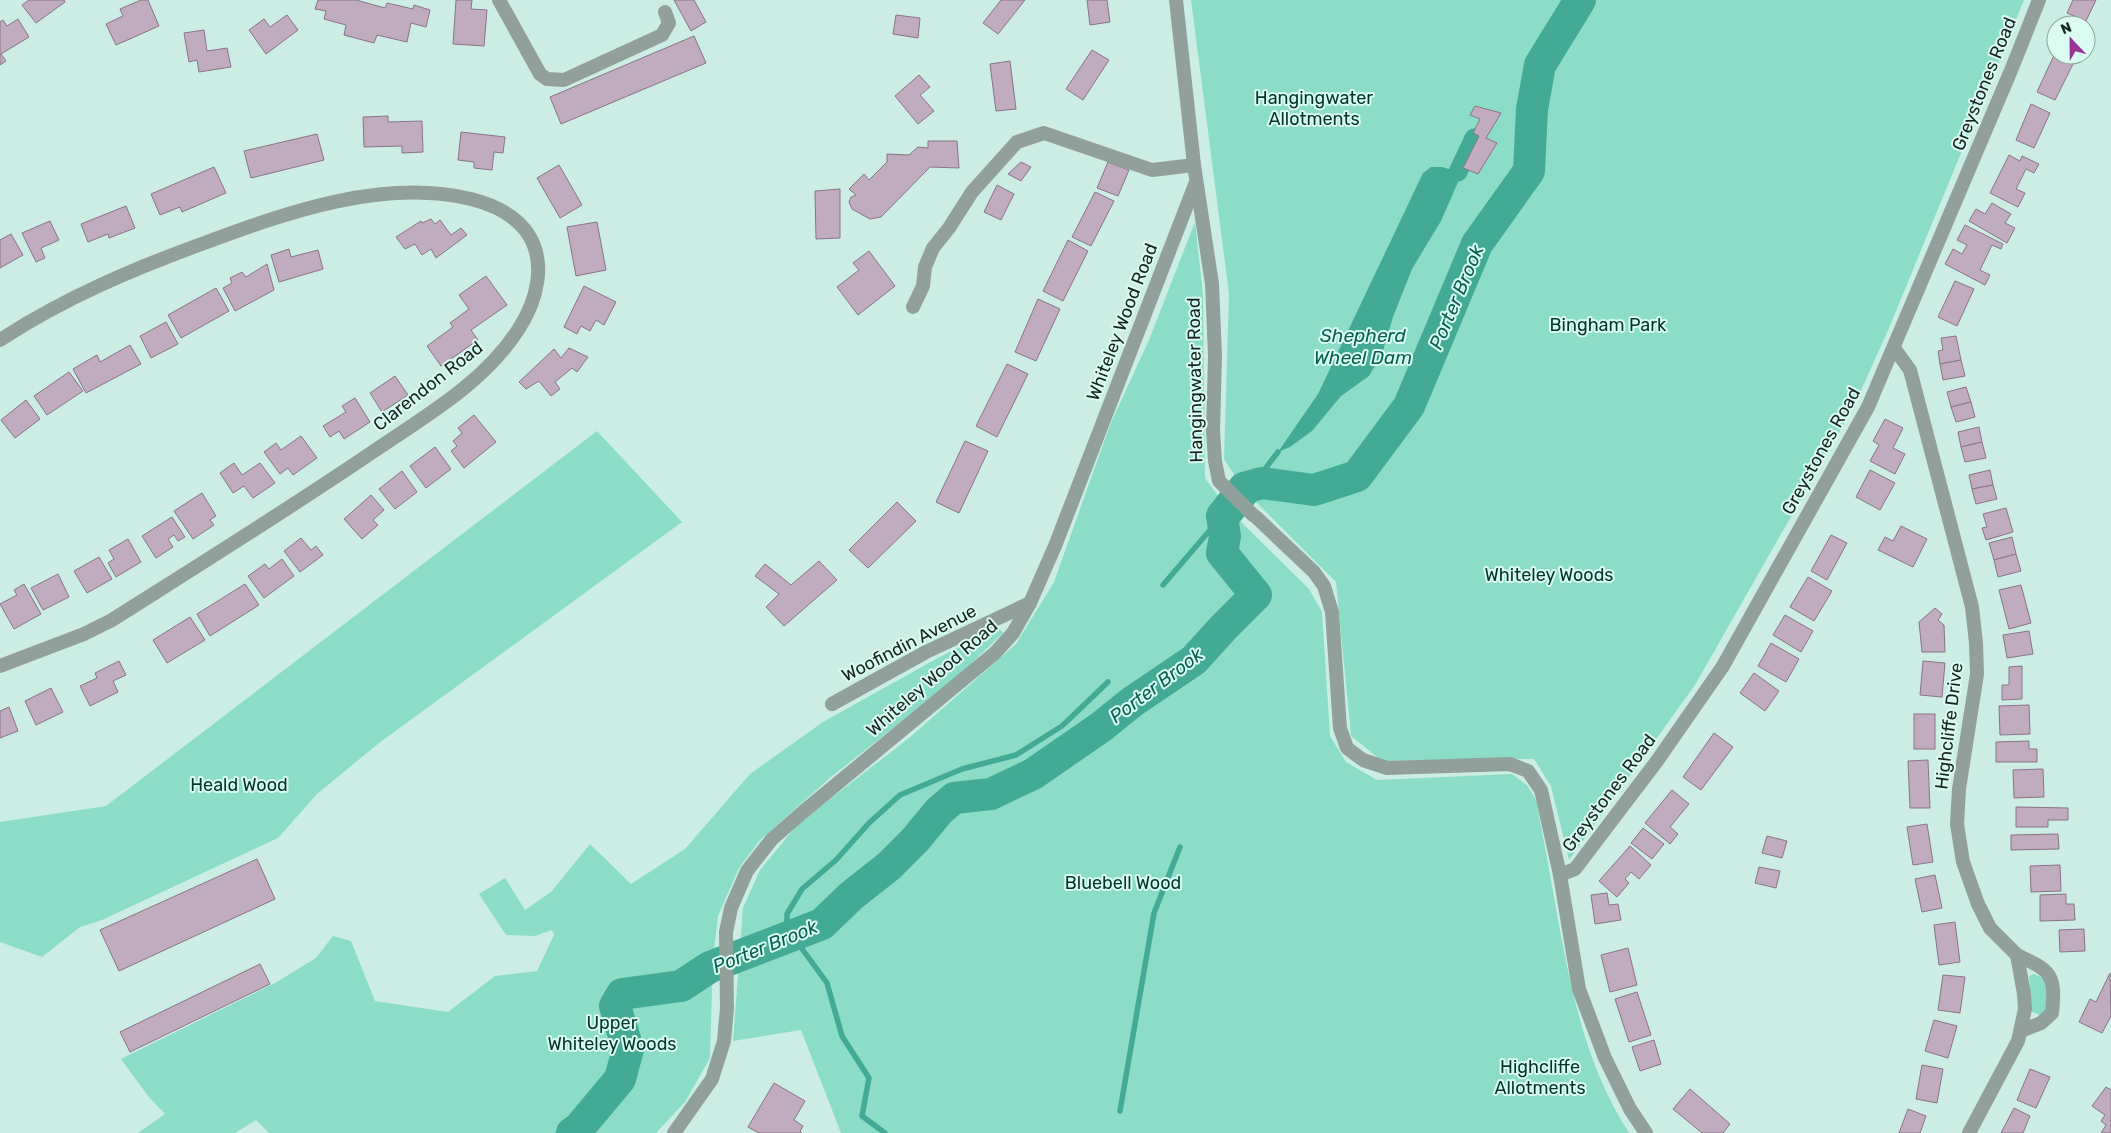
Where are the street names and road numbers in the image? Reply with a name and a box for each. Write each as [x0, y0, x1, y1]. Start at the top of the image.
street label: Greystones Road [1947, 14, 2021, 154]
street label: Whiteley Wood Road [1082, 240, 1162, 404]
street label: Hangingwater Road [1183, 297, 1207, 463]
street label: Clarendon Road [369, 336, 487, 436]
street label: Greystones Road [1777, 384, 1865, 518]
street label: Woofindin Avenue [838, 600, 980, 686]
street label: Whiteley Wood Road [862, 615, 1002, 741]
street label: Highcliffe Drive [1930, 661, 1968, 791]
street label: Greystones Road [1557, 730, 1661, 856]

